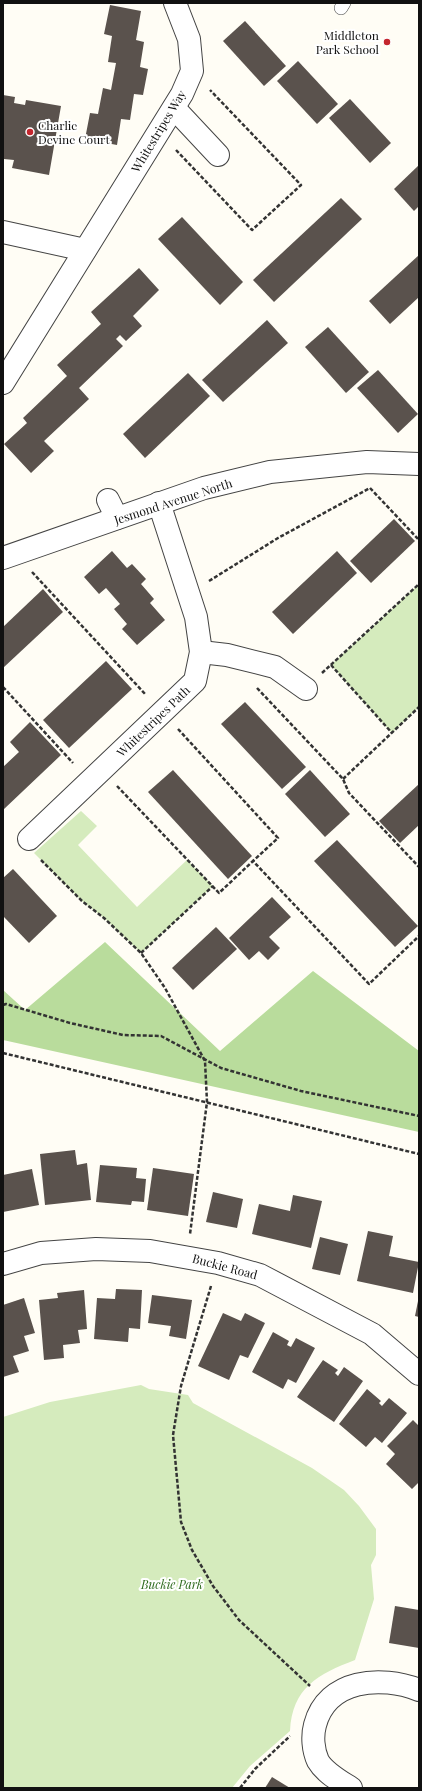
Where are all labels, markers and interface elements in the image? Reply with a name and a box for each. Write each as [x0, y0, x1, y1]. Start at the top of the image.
place label: Middleton Park School [316, 27, 380, 57]
marker: Middleton Park School [382, 37, 392, 47]
street label: Whitestripes Way [127, 87, 189, 176]
place label: Charlie Devine Court [38, 117, 110, 147]
marker: Charlie Devine Court [25, 127, 35, 137]
street label: Jesmond Avenue North [111, 474, 234, 528]
street label: Whitestripes Path [112, 682, 193, 761]
street label: Buckie Road [191, 1250, 259, 1282]
park label: Buckie Park [140, 1576, 203, 1592]

